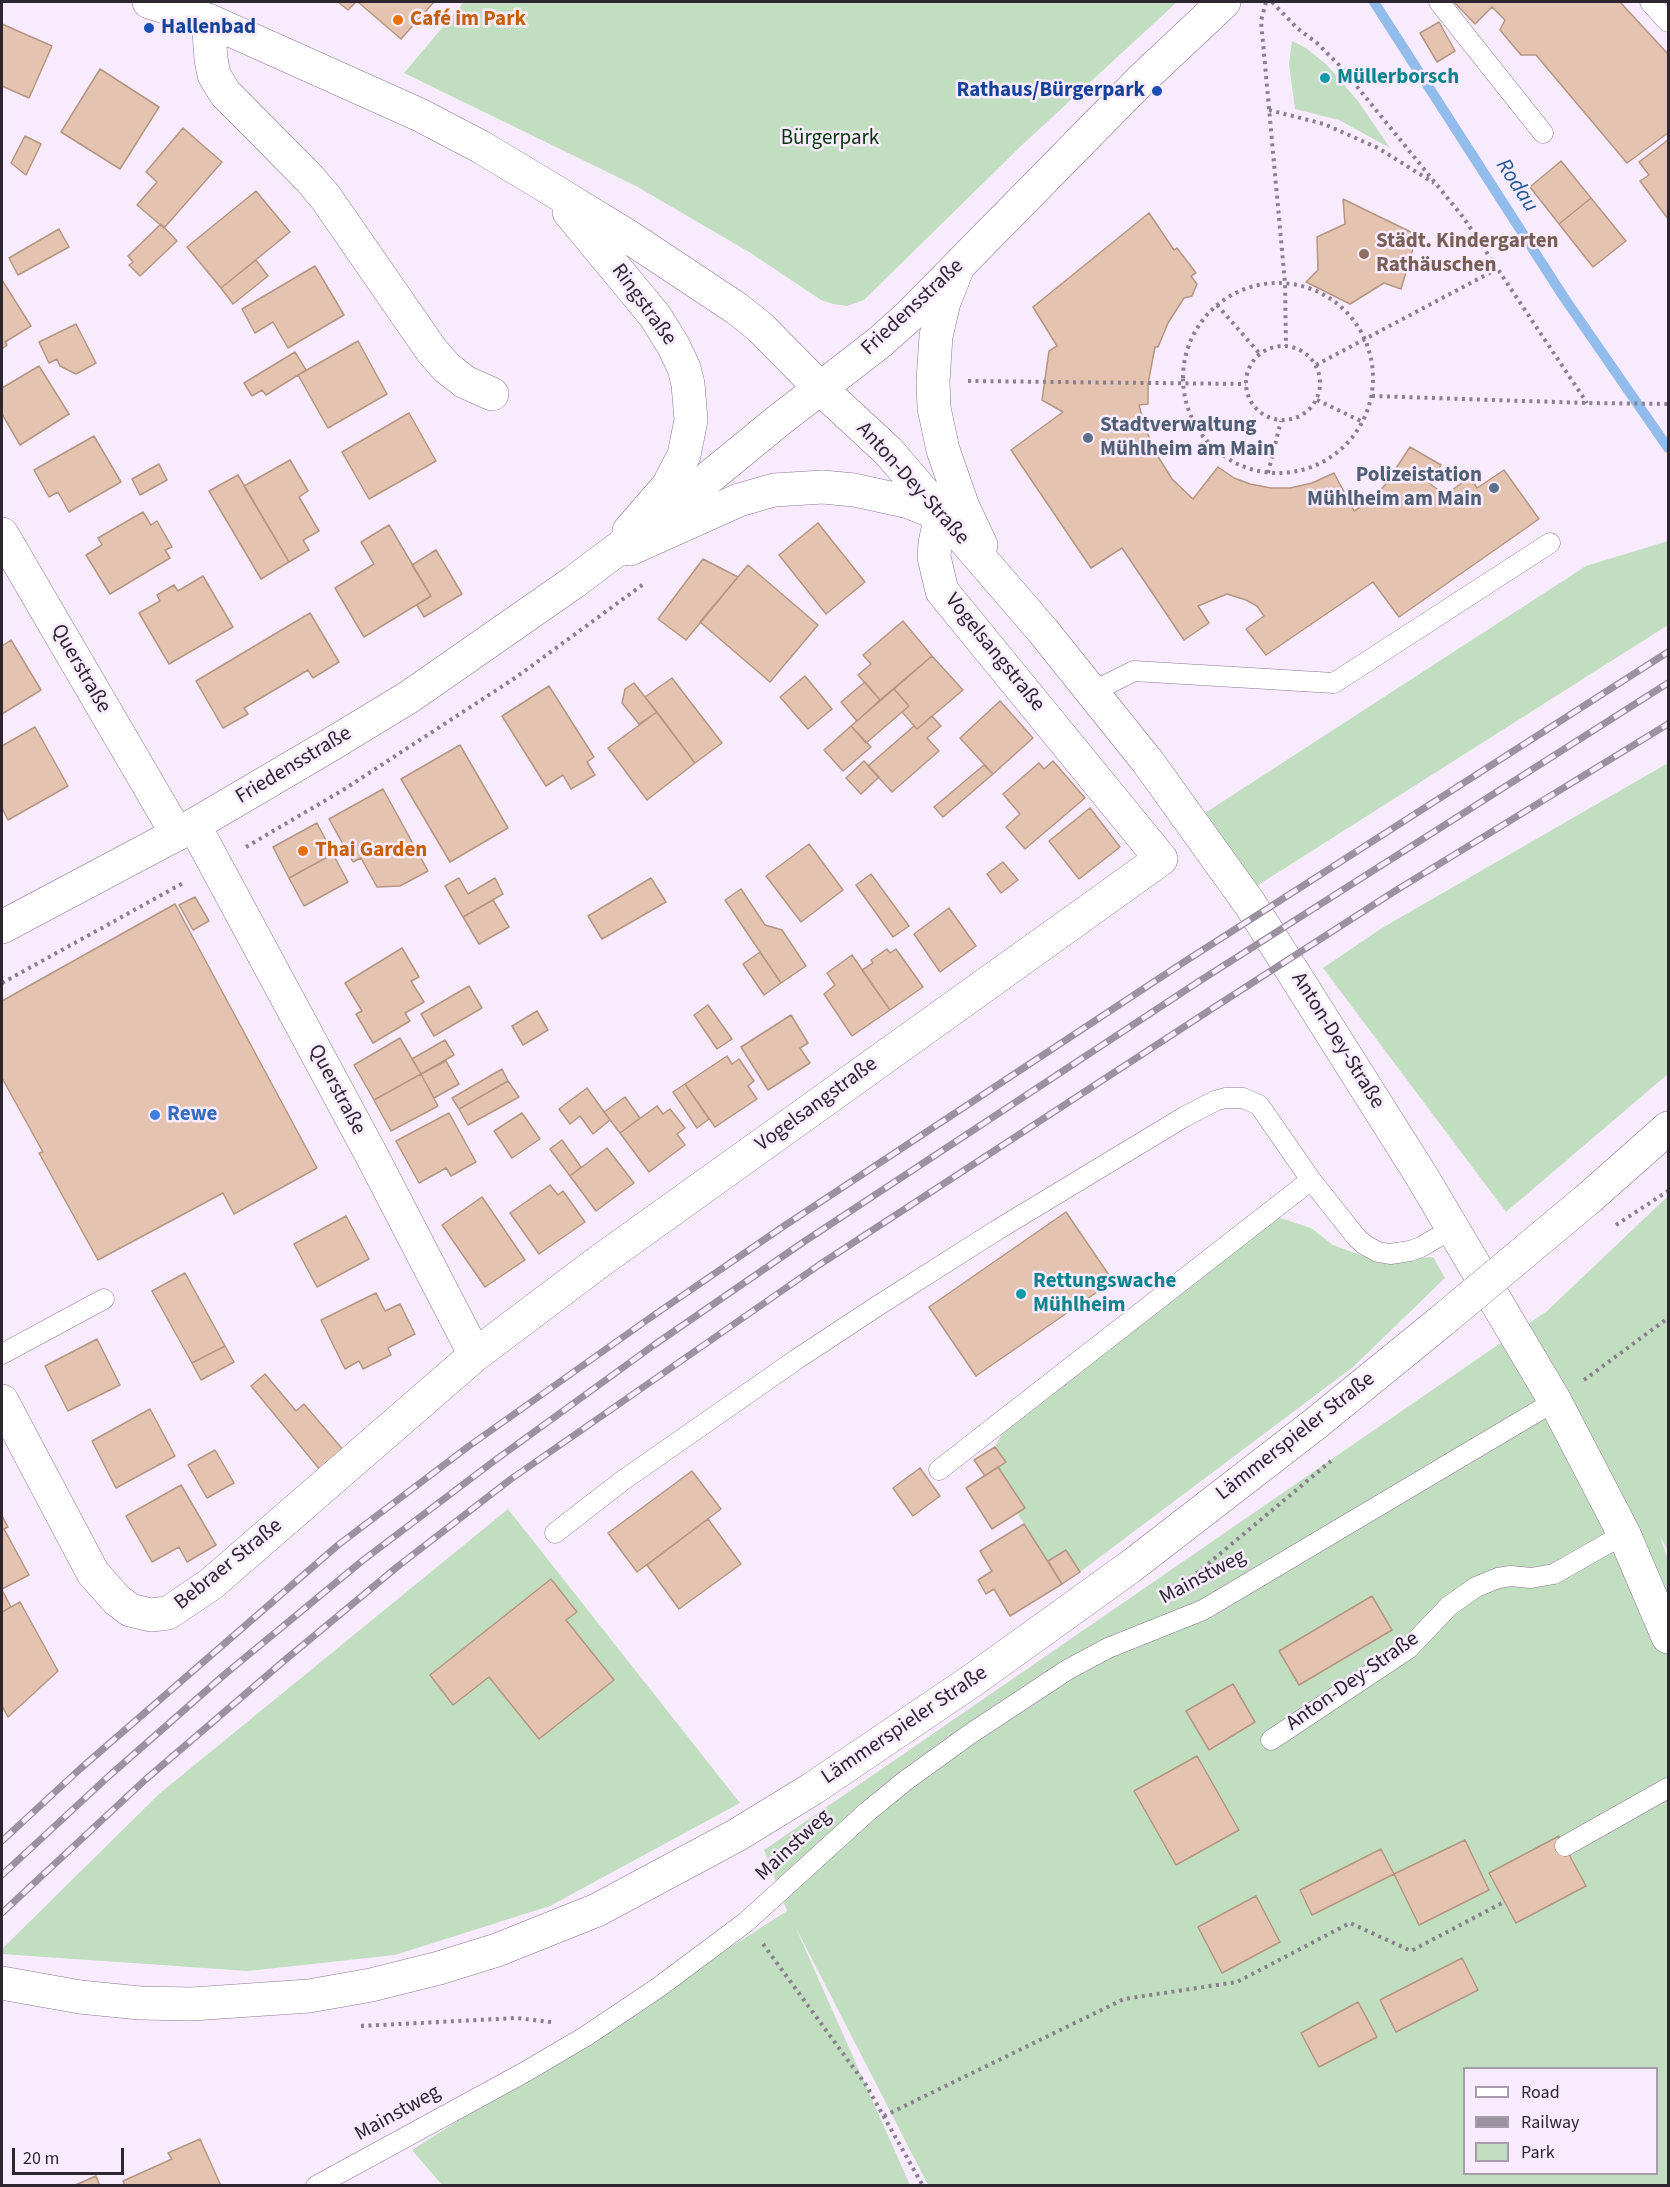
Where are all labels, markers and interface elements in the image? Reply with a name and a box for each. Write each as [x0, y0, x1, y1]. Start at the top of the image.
place label: Café im Park [410, 7, 526, 33]
marker: Café im Park [391, 13, 405, 27]
place label: Hallenbad [161, 15, 256, 41]
marker: Hallenbad [142, 21, 156, 35]
place label: Müllerborsch [1337, 65, 1459, 91]
marker: Müllerborsch [1318, 71, 1332, 85]
place label: Rathaus/Bürgerpark [957, 78, 1145, 104]
marker: Rathaus/Bürgerpark [1150, 84, 1164, 98]
park label: Bürgerpark [781, 126, 879, 152]
water label: Rodau [1489, 154, 1543, 218]
place label: Städt. Kindergarten Rathäuschen [1376, 229, 1559, 279]
marker: Städt. Kindergarten Rathäuschen [1357, 247, 1371, 261]
street label: Friedensstraße [857, 254, 969, 362]
street label: Ringstraße [605, 259, 681, 351]
place label: Stadtverwaltung Mühlheim am Main [1100, 413, 1275, 463]
street label: Anton-Dey-Straße [850, 418, 974, 550]
marker: Stadtverwaltung Mühlheim am Main [1081, 431, 1095, 445]
place label: Polizeistation Mühlheim am Main [1307, 463, 1482, 513]
marker: Polizeistation Mühlheim am Main [1487, 481, 1501, 495]
street label: Vogelsangstraße [939, 589, 1049, 717]
street label: Querstraße [44, 620, 116, 718]
street label: Friedensstraße [232, 722, 356, 810]
place label: Thai Garden [315, 838, 427, 864]
marker: Thai Garden [296, 844, 310, 858]
street label: Anton-Dey-Straße [1285, 968, 1389, 1114]
street label: Querstraße [302, 1041, 370, 1139]
street label: Vogelsangstraße [751, 1052, 883, 1158]
place label: Rewe [167, 1102, 217, 1128]
marker: Rewe [148, 1108, 162, 1122]
place label: Rettungswache Mühlheim [1033, 1269, 1176, 1319]
marker: Rettungswache Mühlheim [1014, 1287, 1028, 1301]
street label: Lämmerspieler Straße [1212, 1367, 1380, 1507]
street label: Bebraer Straße [170, 1514, 288, 1616]
street label: Mainstweg [1156, 1545, 1250, 1611]
street label: Anton-Dey-Straße [1282, 1627, 1424, 1737]
street label: Lämmerspieler Straße [817, 1661, 993, 1791]
street label: Mainstweg [751, 1805, 837, 1887]
legend [1463, 2067, 1658, 2175]
street label: Mainstweg [351, 2080, 445, 2148]
text: Road [1521, 2080, 1560, 2105]
text: Railway [1521, 2110, 1580, 2135]
scale bar [15, 2136, 128, 2174]
text: Park [1521, 2140, 1555, 2165]
text: 20 m [23, 2146, 59, 2171]

